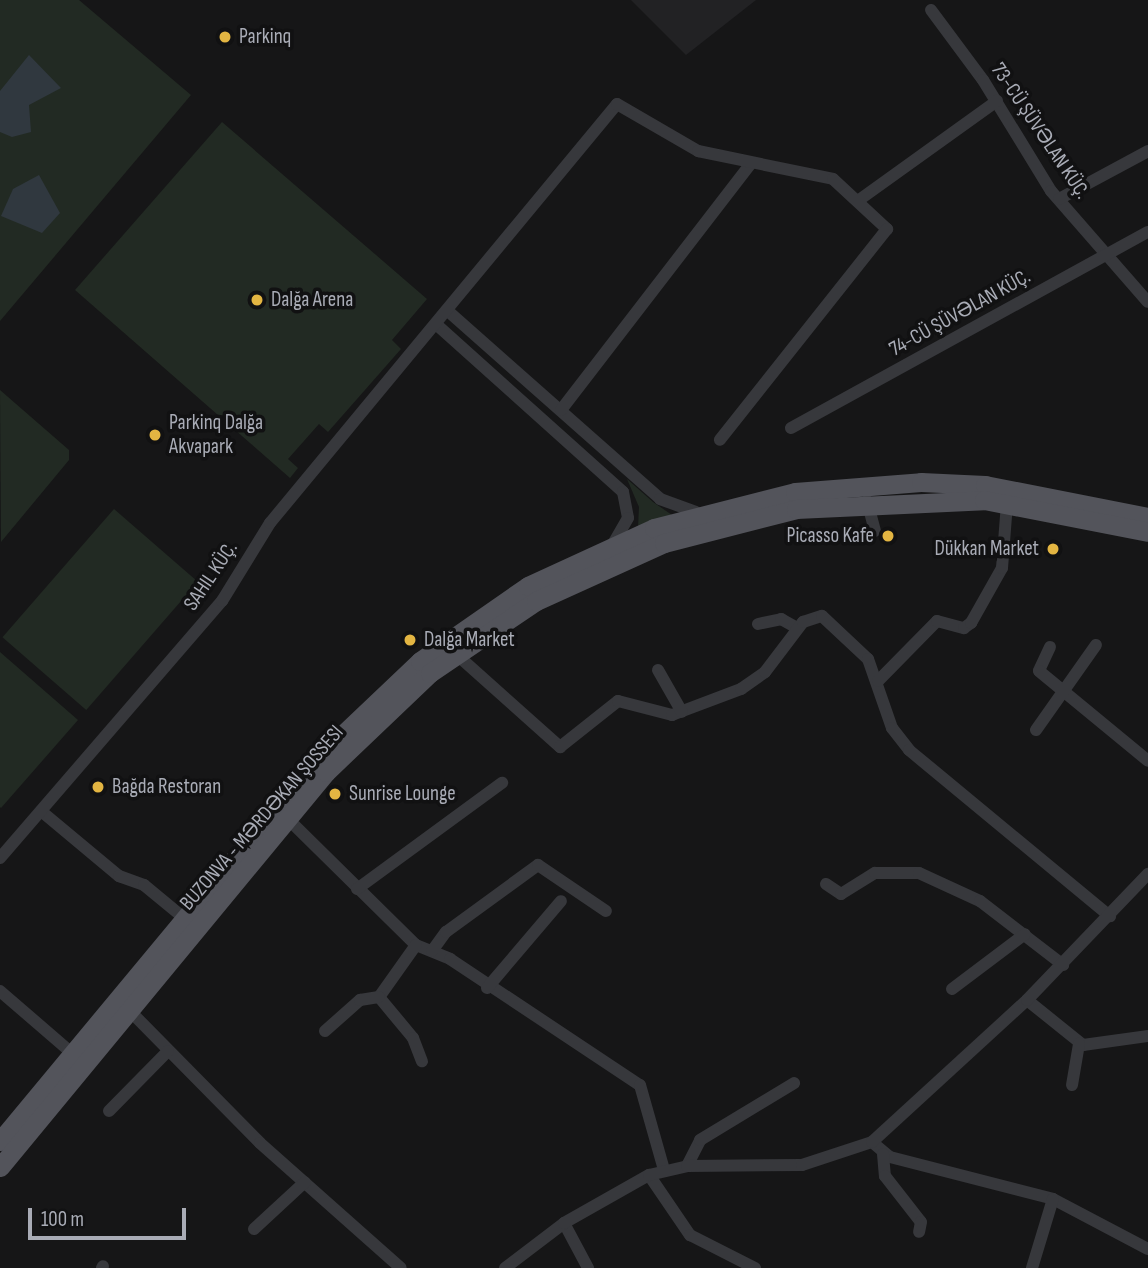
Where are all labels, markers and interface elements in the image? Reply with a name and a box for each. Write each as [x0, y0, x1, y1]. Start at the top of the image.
place label: Parkinq [239, 24, 291, 50]
marker: Parkinq [217, 29, 233, 45]
street label: 73-CÜ ŞÜVƏLAN KÜÇ. [985, 58, 1095, 204]
street label: 74-CÜ ŞÜVƏLAN KÜÇ. [885, 264, 1035, 362]
place label: Dalğa Arena [271, 287, 353, 313]
marker: Dalğa Arena [249, 292, 265, 308]
place label: Parkinq Dalğa Akvapark [169, 410, 263, 460]
marker: Parkinq Dalğa Akvapark [147, 427, 163, 443]
place label: Picasso Kafe [787, 523, 874, 549]
marker: Picasso Kafe [880, 528, 896, 544]
place label: Dükkan Market [934, 536, 1039, 562]
street label: SAHIL KÜÇ. [179, 537, 243, 615]
marker: Dükkan Market [1045, 541, 1061, 557]
place label: Dalğa Market [424, 627, 515, 653]
marker: Dalğa Market [402, 632, 418, 648]
street label: BUZONVA - MƏRDƏKAN ŞOSSESI [175, 720, 349, 916]
place label: Bağda Restoran [112, 774, 221, 800]
marker: Bağda Restoran [90, 779, 106, 795]
place label: Sunrise Lounge [349, 781, 456, 807]
marker: Sunrise Lounge [327, 786, 343, 802]
scale bar [32, 1194, 189, 1238]
text: 100 m [41, 1207, 84, 1232]

